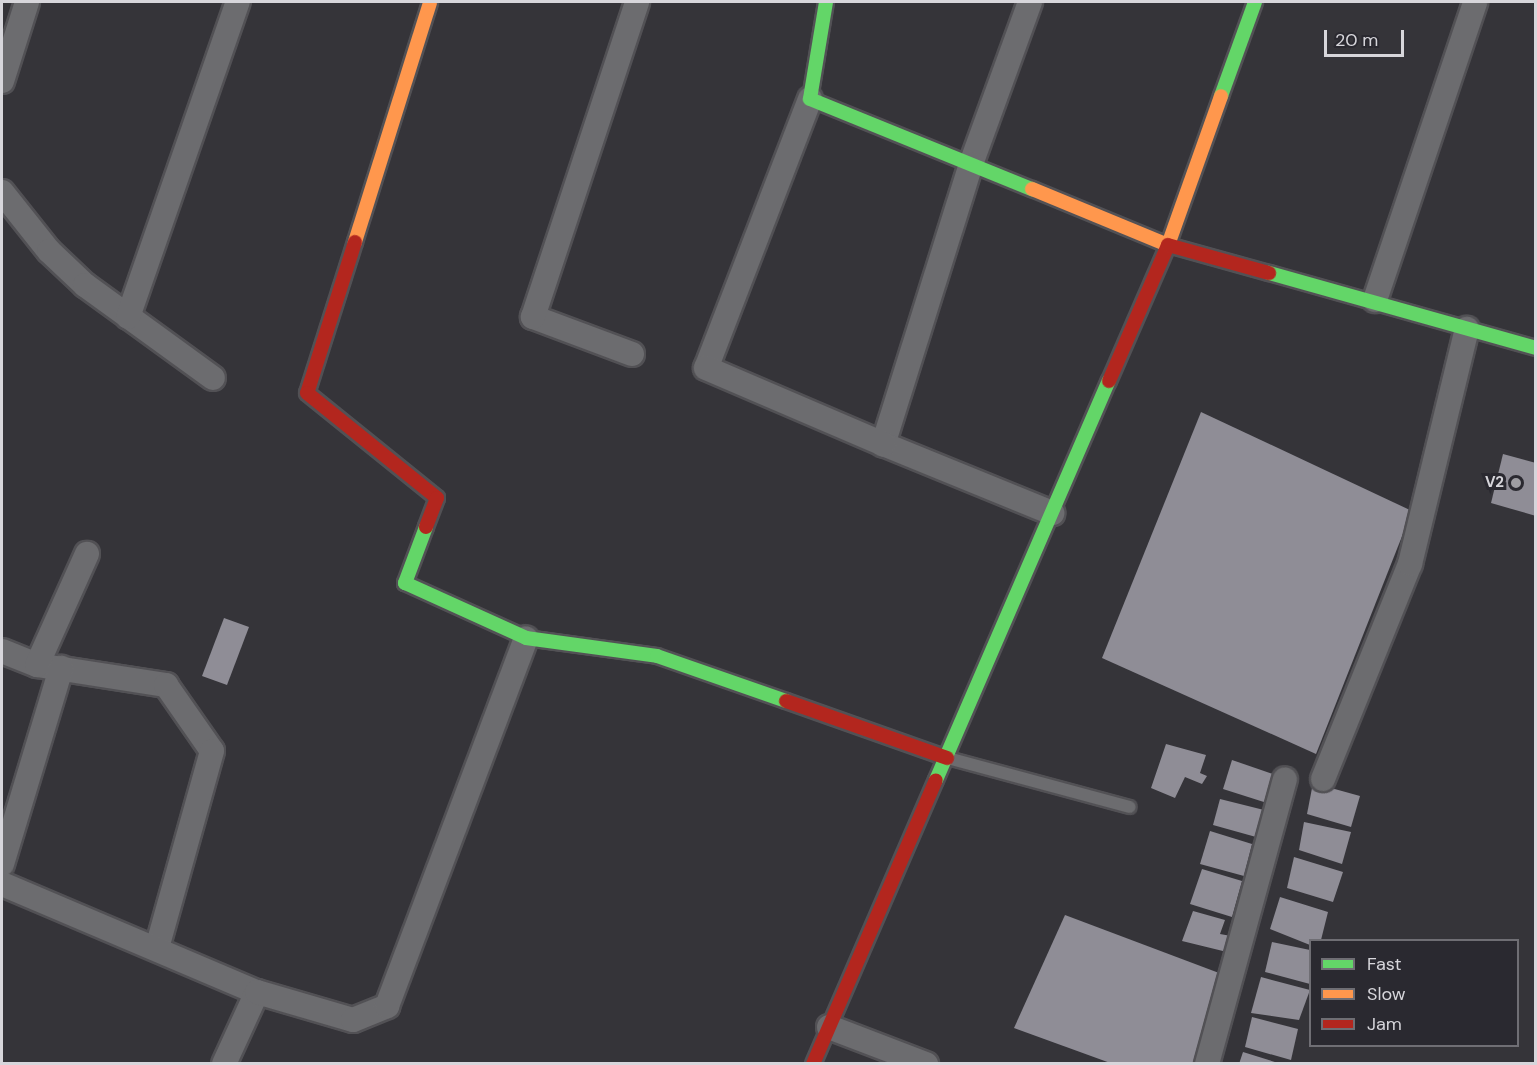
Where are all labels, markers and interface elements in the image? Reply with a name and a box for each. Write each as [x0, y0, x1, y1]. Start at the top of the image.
scale bar [1327, 18, 1406, 56]
text: 20 m [1335, 28, 1378, 52]
place label: V2 [1485, 474, 1504, 492]
marker: V2 [1509, 476, 1523, 490]
legend [1309, 939, 1519, 1047]
text: Fast [1367, 952, 1402, 976]
text: Slow [1367, 982, 1406, 1006]
text: Jam [1367, 1012, 1402, 1036]

